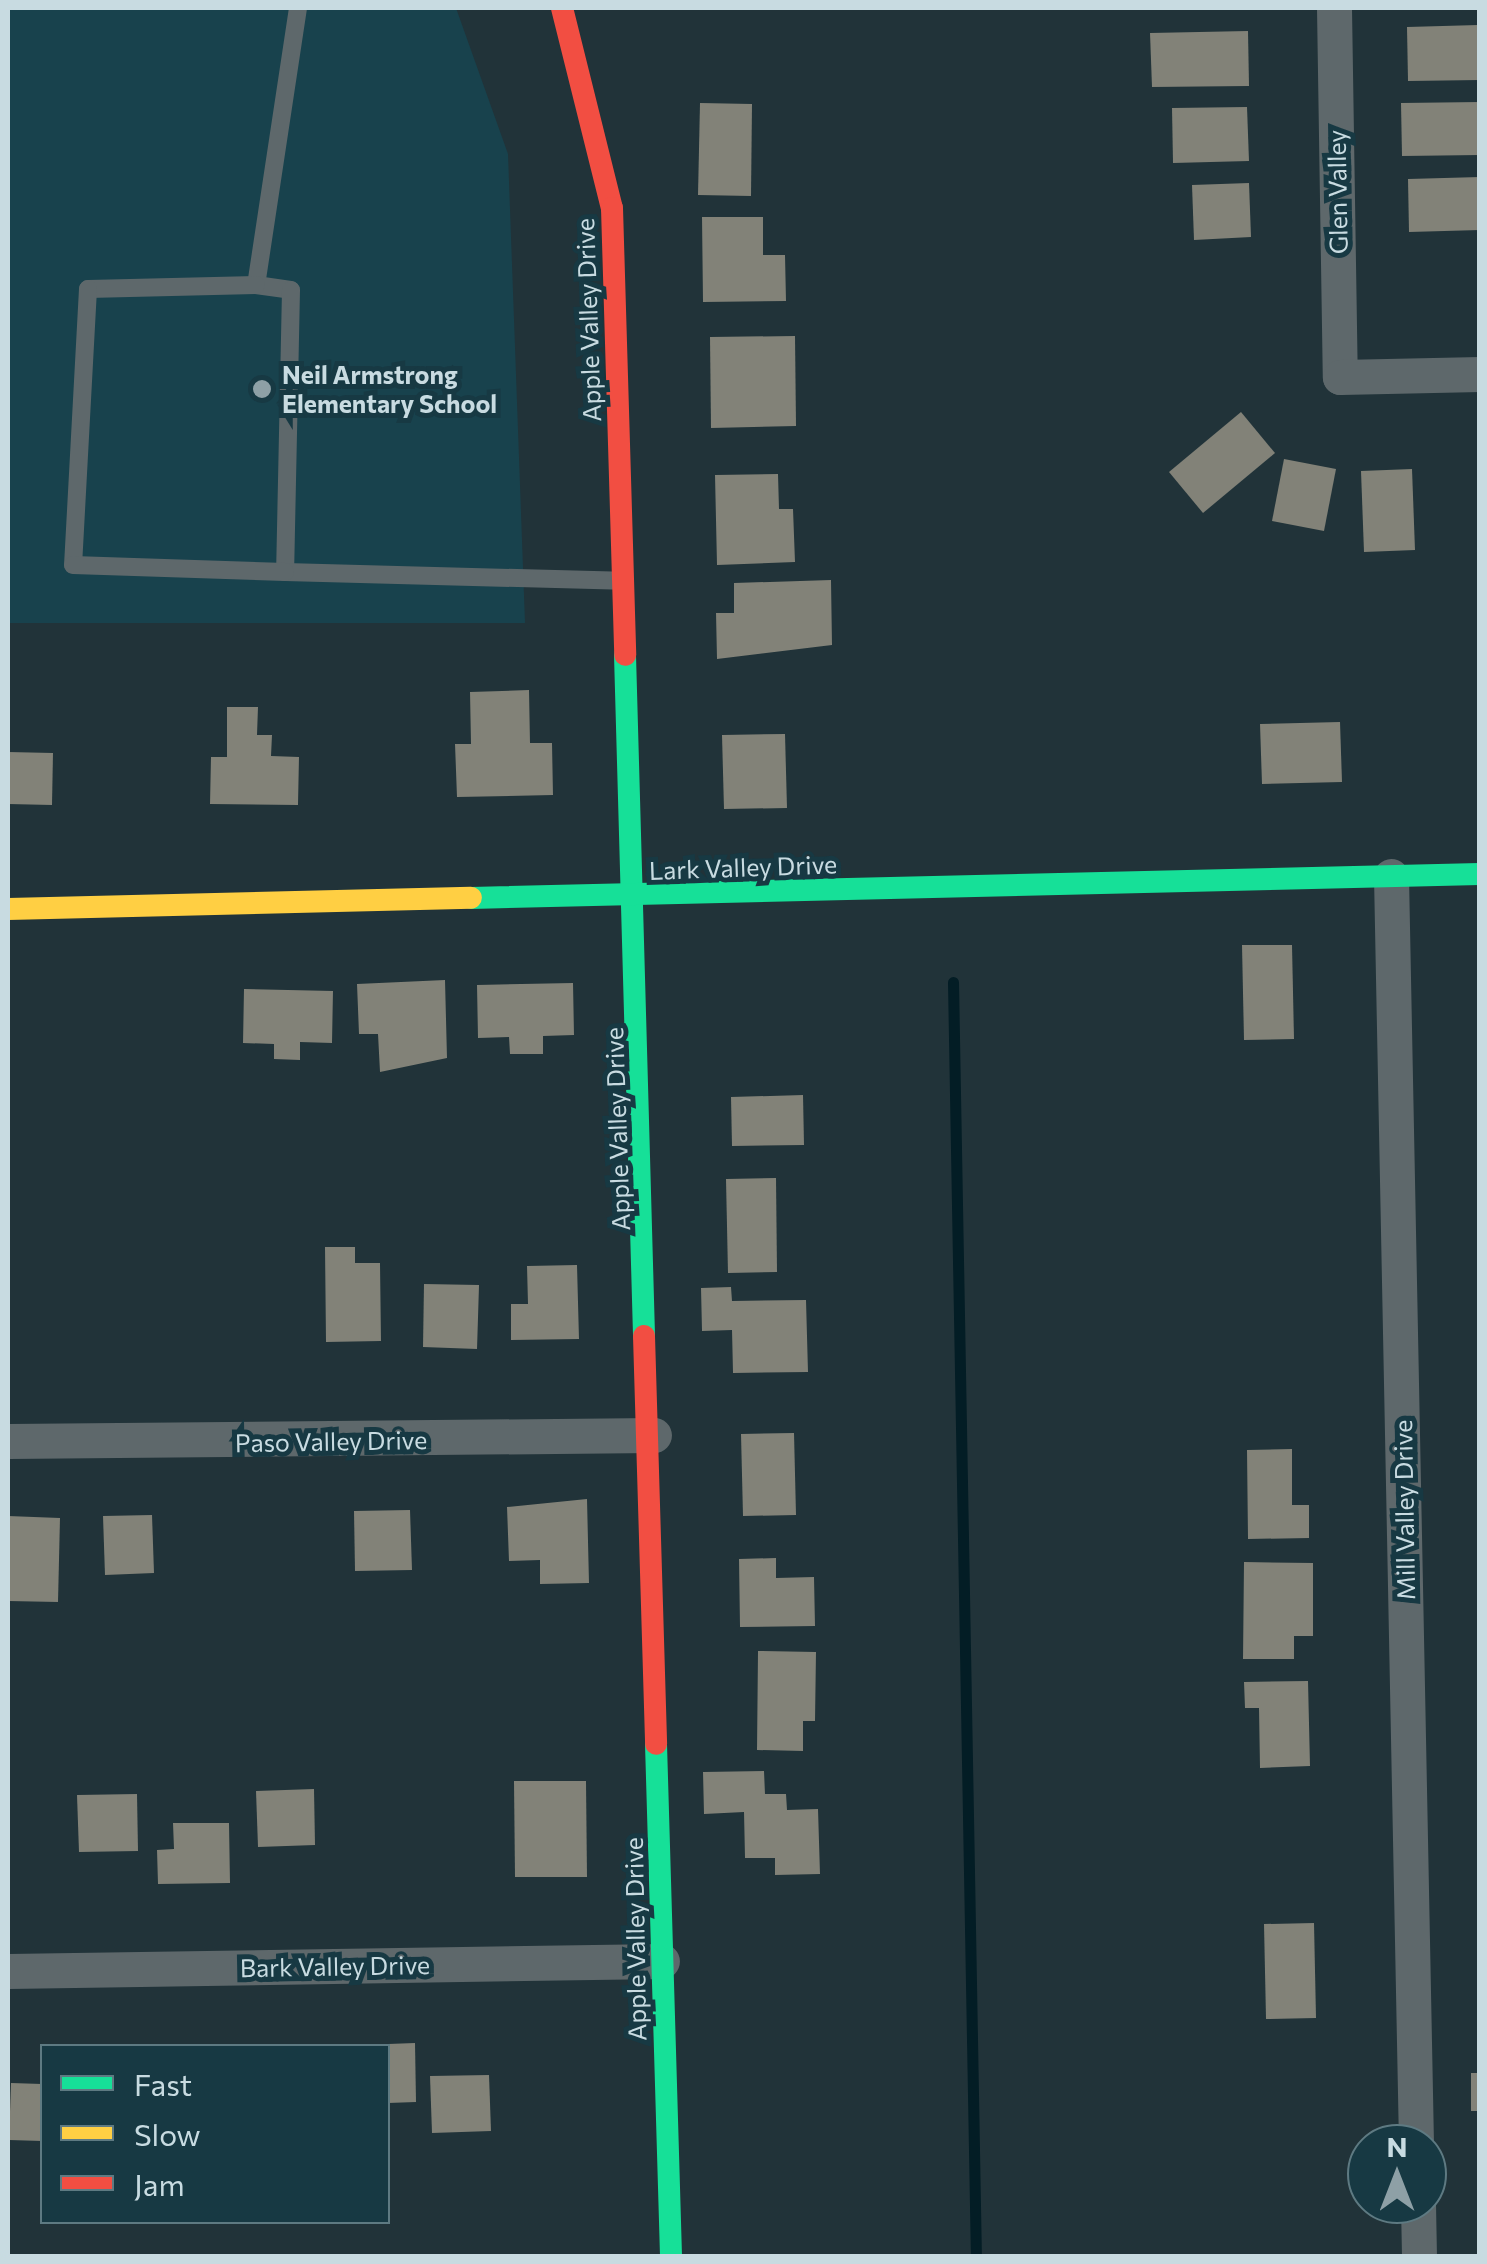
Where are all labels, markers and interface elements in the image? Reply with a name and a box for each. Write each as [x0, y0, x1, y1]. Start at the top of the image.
street label: Glen Valley [1321, 130, 1353, 254]
street label: Apple Valley Drive [569, 218, 607, 422]
place label: Neil Armstrong Elementary School [282, 360, 497, 419]
marker: Neil Armstrong Elementary School [251, 378, 273, 400]
street label: Lark Valley Drive [648, 849, 838, 885]
street label: Apple Valley Drive [598, 1027, 636, 1231]
street label: Mill Valley Drive [1387, 1420, 1421, 1600]
street label: Paso Valley Drive [235, 1424, 427, 1458]
street label: Apple Valley Drive [618, 1837, 652, 2041]
street label: Bark Valley Drive [240, 1949, 430, 1983]
legend [40, 2044, 390, 2224]
text: Fast [134, 2065, 192, 2102]
text: Slow [134, 2115, 201, 2152]
north arrow [1347, 2124, 1447, 2224]
text: N [1387, 2129, 1408, 2163]
text: Jam [134, 2165, 185, 2202]

